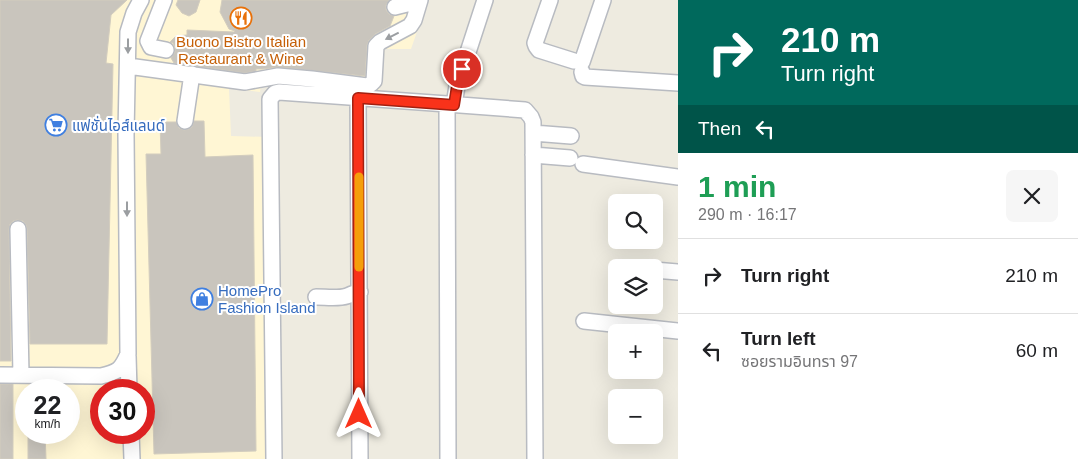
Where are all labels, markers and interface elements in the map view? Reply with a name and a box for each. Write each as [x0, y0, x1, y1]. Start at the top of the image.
restaurant icon: Buono Bistro Italian Restaurant & Wine [229, 6, 253, 30]
icon: right [698, 20, 763, 85]
text: 210 m [781, 20, 880, 59]
one-way arrow [384, 32, 399, 40]
place label: Buono Bistro Italian Restaurant & Wine [176, 33, 306, 67]
one-way arrow [124, 39, 132, 55]
pin [441, 48, 483, 90]
icon: arrive [448, 55, 476, 83]
text: Turn right [781, 61, 874, 86]
supermarket icon: แฟชั่นไอส์แลนด์ [44, 113, 68, 137]
place label: แฟชั่นไอส์แลนด์ [72, 115, 165, 134]
icon: left [751, 115, 779, 143]
text: Then [698, 118, 741, 139]
text: 1 min [698, 170, 776, 203]
button: close [1006, 170, 1058, 222]
map controls [608, 194, 663, 444]
button: search [608, 194, 663, 249]
one-way arrow [123, 201, 131, 217]
text: 290 m · 16:17 [698, 206, 797, 223]
button: layers [608, 259, 663, 314]
icon: right [698, 262, 726, 290]
text: Turn right [741, 265, 829, 286]
text: 210 m [1005, 265, 1058, 286]
place label: HomePro Fashion Island [218, 282, 316, 316]
shop icon: HomePro Fashion Island [190, 287, 214, 311]
button: + [608, 324, 663, 379]
text: Turn left [741, 328, 816, 349]
icon: left [698, 337, 726, 365]
text: 60 m [1016, 340, 1058, 361]
text: ซอยรามอินทรา 97 [741, 353, 858, 370]
speed limit sign: 30 [90, 379, 155, 444]
position arrow [332, 387, 384, 439]
button: − [608, 389, 663, 444]
text: 22 [34, 391, 61, 419]
text: km/h [34, 417, 61, 431]

